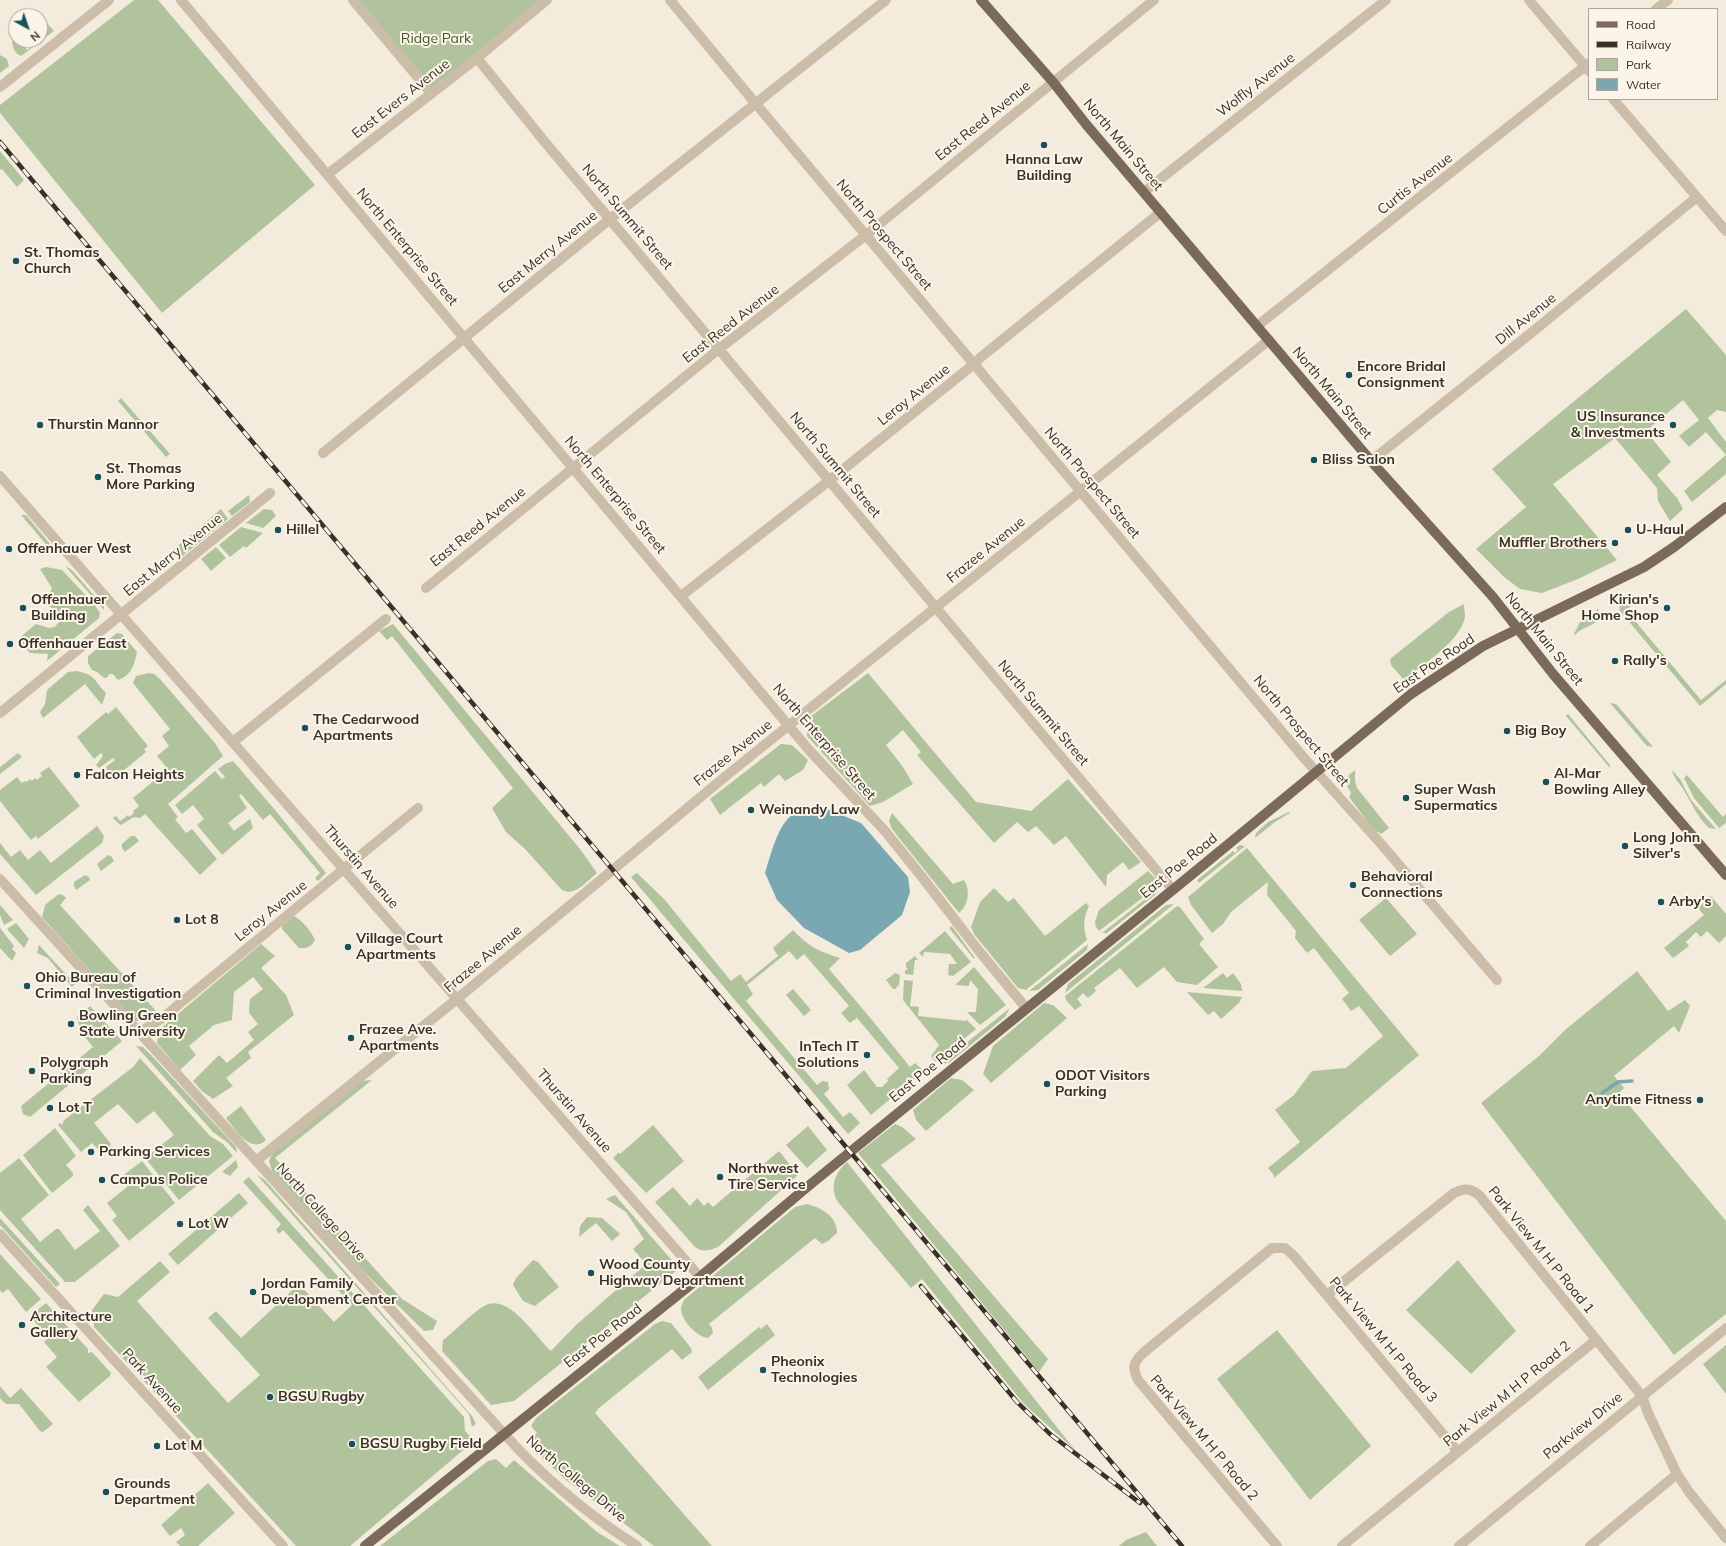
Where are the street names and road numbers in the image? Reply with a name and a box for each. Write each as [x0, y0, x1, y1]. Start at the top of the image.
street label: Wolfly Avenue [1214, 49, 1298, 121]
street label: East Evers Avenue [349, 56, 453, 142]
street label: East Reed Avenue [932, 77, 1034, 165]
street label: North Main Street [1080, 96, 1166, 194]
street label: Curtis Avenue [1374, 150, 1456, 218]
street label: North Summit Street [578, 161, 676, 273]
street label: North Prospect Street [833, 176, 935, 294]
street label: North Enterprise Street [353, 185, 461, 309]
street label: East Merry Avenue [495, 207, 601, 297]
street label: East Reed Avenue [680, 281, 782, 367]
street label: Dill Avenue [1492, 290, 1560, 348]
street label: North Main Street [1289, 344, 1375, 442]
street label: Leroy Avenue [875, 361, 953, 429]
street label: North Summit Street [786, 409, 884, 521]
street label: North Prospect Street [1041, 424, 1143, 542]
street label: North Enterprise Street [561, 433, 669, 557]
street label: East Reed Avenue [427, 483, 529, 571]
street label: East Merry Avenue [120, 510, 226, 600]
street label: Frazee Avenue [943, 513, 1029, 587]
street label: North Main Street [1501, 589, 1587, 689]
street label: East Poe Road [1390, 631, 1478, 697]
street label: North Summit Street [994, 657, 1092, 769]
street label: North Prospect Street [1250, 672, 1352, 790]
street label: North Enterprise Street [769, 681, 879, 803]
street label: Frazee Avenue [690, 716, 776, 790]
street label: Thurstin Avenue [320, 822, 402, 912]
street label: East Poe Road [1137, 830, 1221, 902]
street label: Leroy Avenue [232, 877, 310, 945]
street label: Frazee Avenue [441, 922, 525, 996]
street label: East Poe Road [886, 1034, 970, 1106]
street label: Thurstin Avenue [533, 1066, 615, 1156]
street label: North College Drive [273, 1160, 369, 1264]
street label: Park View M H P Road 1 [1485, 1183, 1597, 1317]
street label: Park View M H P Road 3 [1326, 1274, 1440, 1406]
street label: East Poe Road [561, 1300, 645, 1372]
street label: Park View M H P Road 2 [1440, 1338, 1574, 1450]
street label: Park Avenue [118, 1345, 186, 1417]
street label: Park View M H P Road 2 [1147, 1372, 1261, 1504]
street label: Parkview Drive [1540, 1389, 1626, 1463]
street label: North College Drive [523, 1432, 629, 1526]

